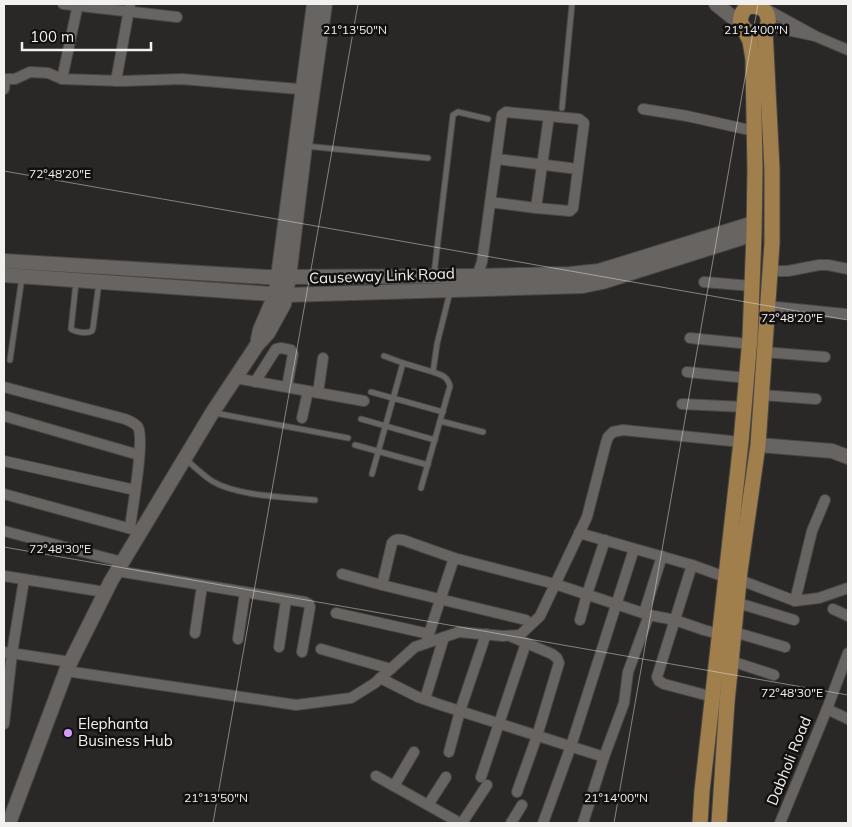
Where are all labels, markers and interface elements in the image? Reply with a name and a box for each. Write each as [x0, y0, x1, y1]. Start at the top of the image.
scale bar [22, 20, 151, 52]
text: 21°13'50"N [323, 22, 387, 37]
text: 21°14'00"N [724, 22, 788, 37]
text: 100 m [30, 27, 74, 46]
text: 72°48'20"E [29, 166, 91, 181]
street label: Causeway Link Road [309, 263, 455, 288]
text: 72°48'20"E [761, 310, 823, 325]
text: 72°48'30"E [29, 541, 91, 556]
text: 72°48'30"E [761, 685, 823, 700]
street label: Dabholi Road [762, 713, 815, 808]
place label: Elephanta Business Hub [78, 714, 173, 750]
marker: Elephanta Business Hub [62, 727, 74, 739]
text: 21°13'50"N [184, 790, 248, 805]
text: 21°14'00"N [584, 790, 648, 805]

